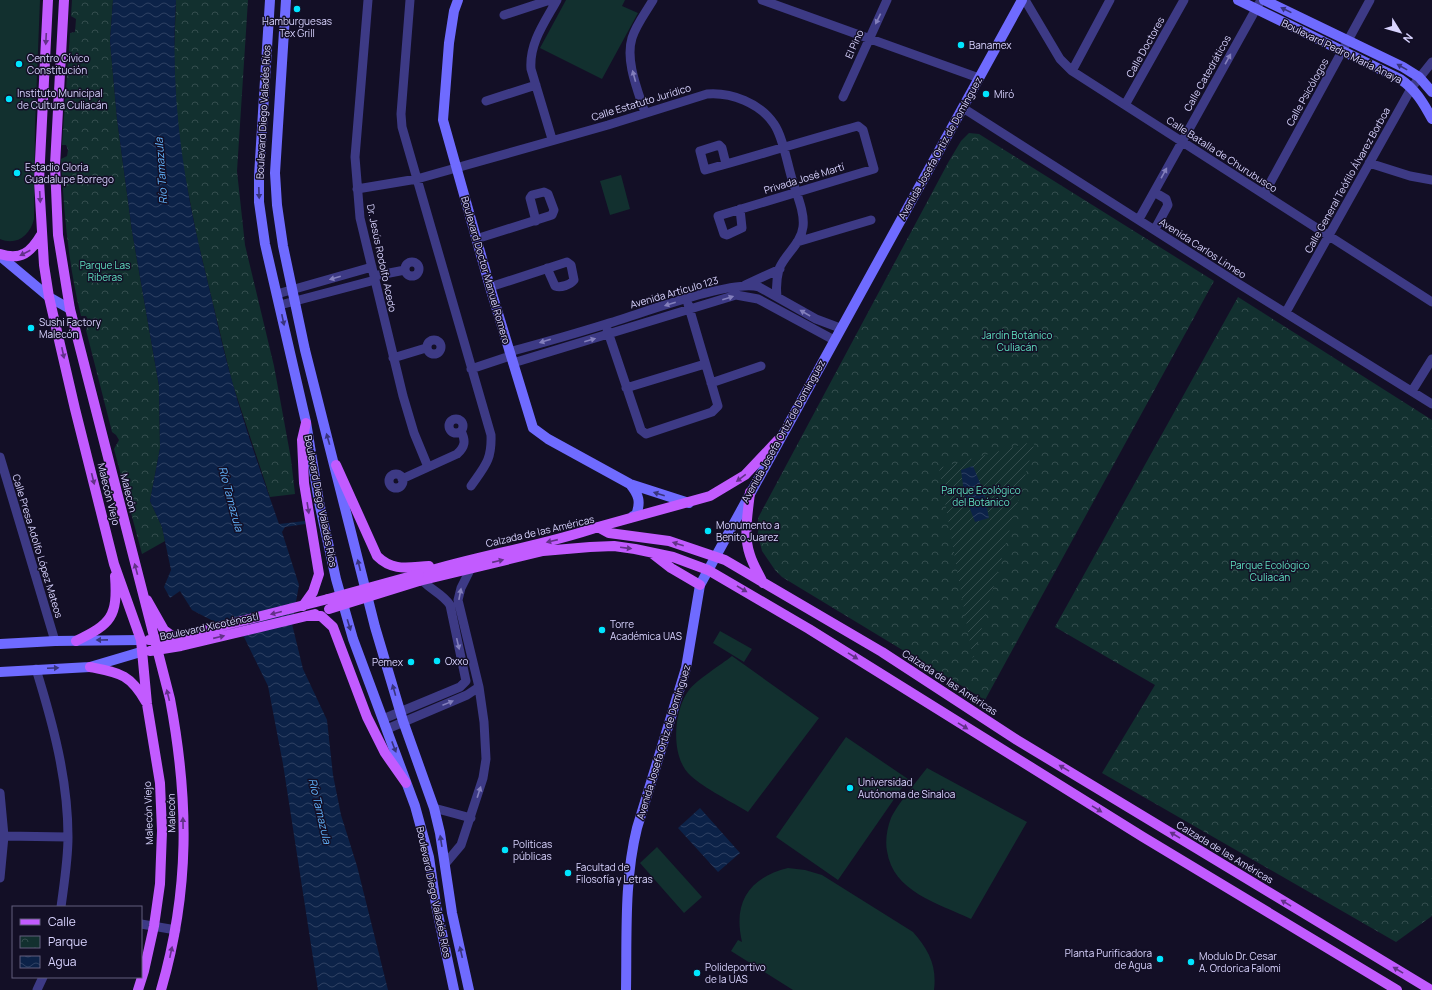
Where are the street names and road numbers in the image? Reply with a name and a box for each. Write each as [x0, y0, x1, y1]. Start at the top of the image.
street label: Calle Doctores [1122, 14, 1168, 80]
street label: Boulevard Pedro María Anaya [1279, 16, 1405, 86]
street label: El Pino [841, 27, 867, 61]
street label: Calle Catedráticos [1180, 32, 1234, 114]
street label: Boulevard Diego Valadés Ríos [252, 45, 274, 179]
street label: Calle Psicólogos [1283, 56, 1331, 128]
street label: Avenida Josefa Ortiz de Domínguez [895, 74, 985, 222]
street label: Calle Estatuto Jurídico [589, 80, 693, 124]
street label: Calle General Teófilo Álvarez Borboa [1301, 104, 1393, 256]
street label: Calle Batalla de Churubusco [1164, 113, 1280, 195]
street label: Privada José Martí [762, 159, 847, 197]
street label: Boulevard Doctor Manuel Romero [458, 194, 514, 346]
street label: Dr. Jesús Rodolfo Acedo [364, 203, 400, 313]
street label: Avenida Carlos Linneo [1157, 215, 1249, 281]
street label: Avenida Artículo 123 [628, 273, 720, 311]
street label: Avenida Josefa Ortiz de Domínguez [738, 357, 828, 505]
street label: Boulevard Diego Valadés Ríos [301, 434, 341, 568]
street label: Malecón Viejo [94, 461, 124, 527]
street label: Calle Presa Adolfo López Mateos [9, 472, 67, 620]
street label: Malecón [117, 472, 141, 514]
street label: Calzada de las Américas [484, 512, 596, 550]
street label: Boulevard Xicoténcatl [158, 609, 260, 643]
street label: Calzada de las Américas [900, 646, 1000, 718]
street label: Avenida Josefa Ortiz de Domínguez [633, 663, 693, 821]
street label: Malecón Viejo [140, 781, 156, 845]
street label: Malecón [164, 793, 178, 833]
street label: Calzada de las Américas [1174, 817, 1276, 887]
street label: Boulevard Diego Valadés Ríos [413, 825, 455, 959]

